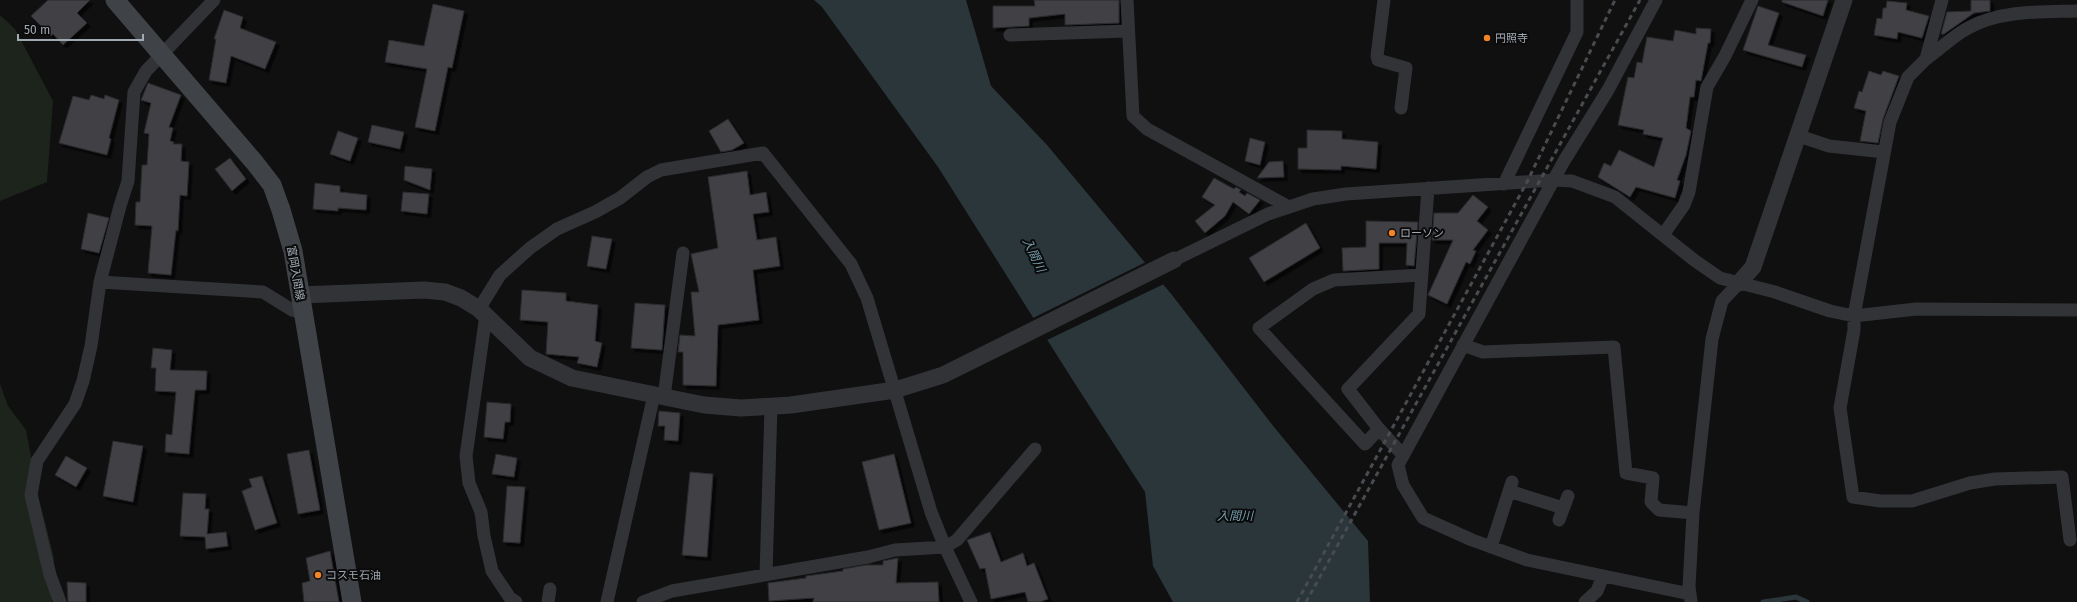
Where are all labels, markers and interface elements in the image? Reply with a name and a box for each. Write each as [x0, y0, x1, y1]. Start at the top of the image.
scale bar [18, 16, 143, 42]
text: 50 m [24, 23, 50, 37]
place label: 円照寺 [1495, 32, 1528, 45]
marker: 円照寺 [1482, 33, 1492, 43]
place label: ローソン [1400, 227, 1444, 240]
marker: ローソン [1387, 228, 1397, 238]
water label: 入間川 [1020, 236, 1049, 276]
street label: 富岡入間線 [284, 245, 307, 301]
water label: 入間川 [1217, 509, 1255, 523]
place label: コスモ石油 [326, 569, 381, 582]
marker: コスモ石油 [313, 570, 323, 580]

